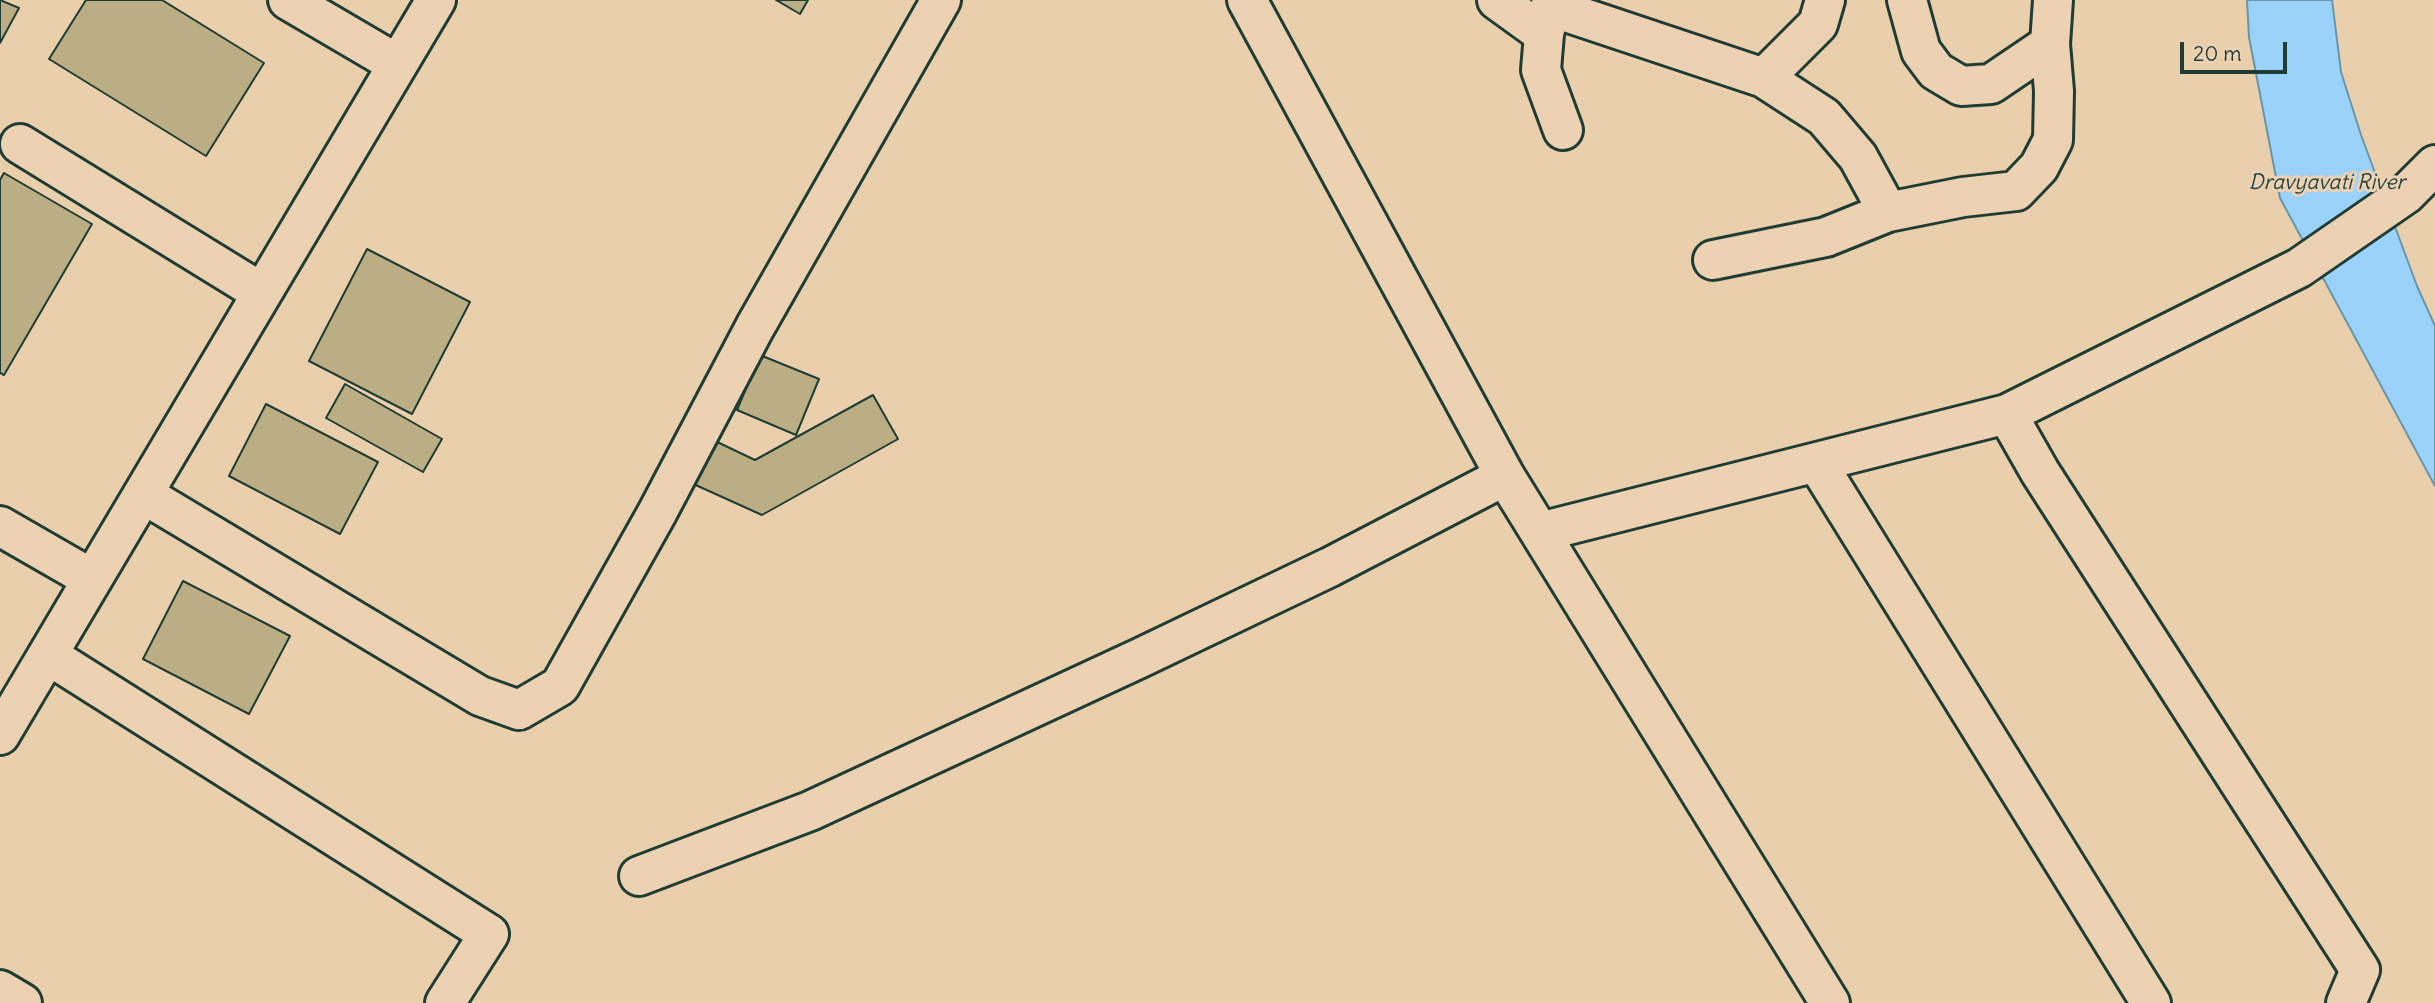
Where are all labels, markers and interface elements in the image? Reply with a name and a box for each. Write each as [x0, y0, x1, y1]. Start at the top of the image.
scale bar [2183, 28, 2290, 72]
text: 20 m [2193, 40, 2242, 67]
water label: Dravyavati River [2249, 170, 2405, 196]

